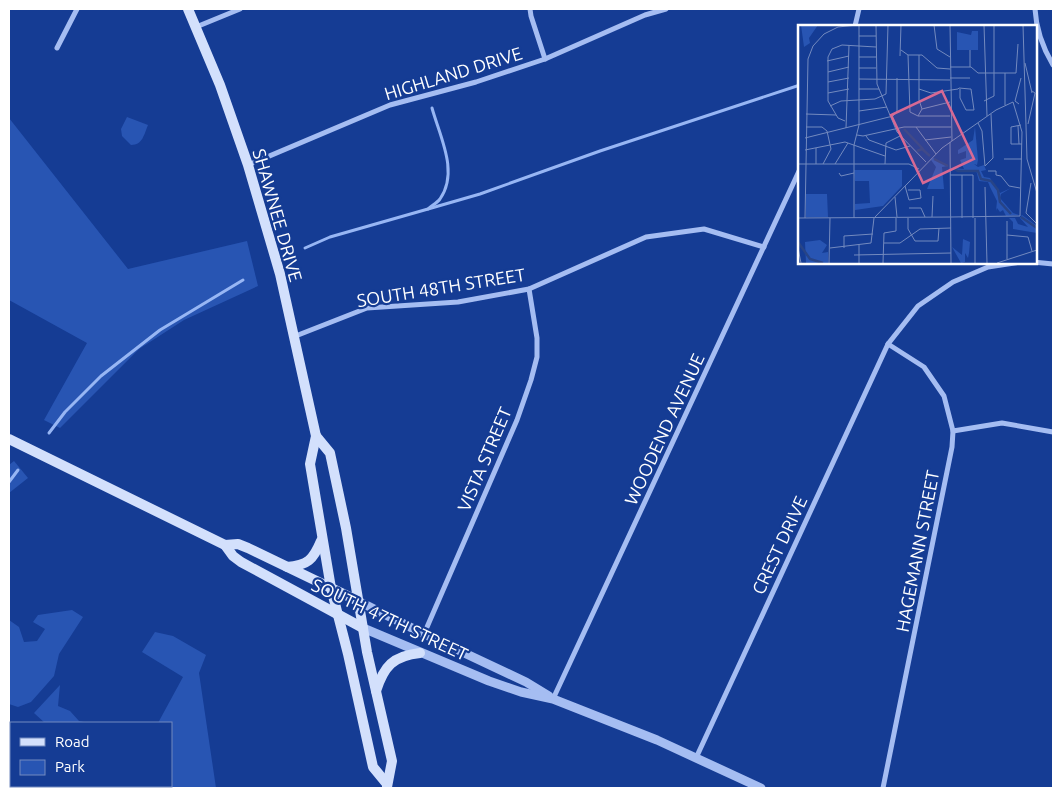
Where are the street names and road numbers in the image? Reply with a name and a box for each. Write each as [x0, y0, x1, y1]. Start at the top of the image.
street label: HIGHLAND DRIVE [382, 43, 524, 103]
street label: SHAWNEE DRIVE [249, 146, 307, 284]
street label: SOUTH 48TH STREET [355, 264, 527, 310]
street label: WOODEND AVENUE [620, 350, 708, 508]
street label: VISTA STREET [453, 404, 515, 514]
street label: HAGEMANN STREET [892, 469, 942, 633]
street label: CREST DRIVE [748, 493, 810, 597]
street label: SOUTH 47TH STREET [309, 574, 471, 664]

